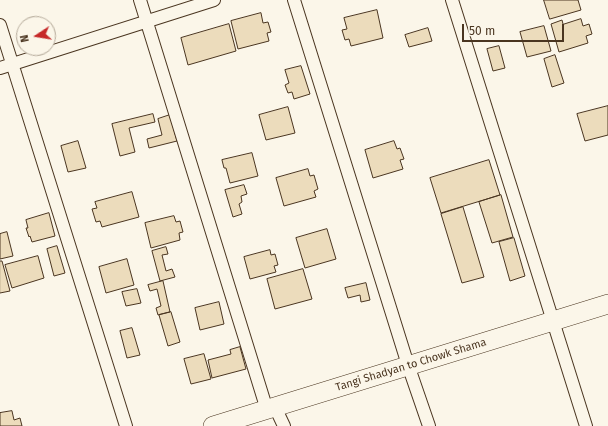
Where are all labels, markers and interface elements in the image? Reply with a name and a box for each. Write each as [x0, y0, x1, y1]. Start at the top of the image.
north arrow [16, 16, 56, 56]
scale bar [464, 16, 566, 42]
text: 50 m [469, 24, 495, 38]
text: N [18, 33, 32, 43]
street label: Tangi Shadyan to Chowk Shama [334, 336, 488, 394]

